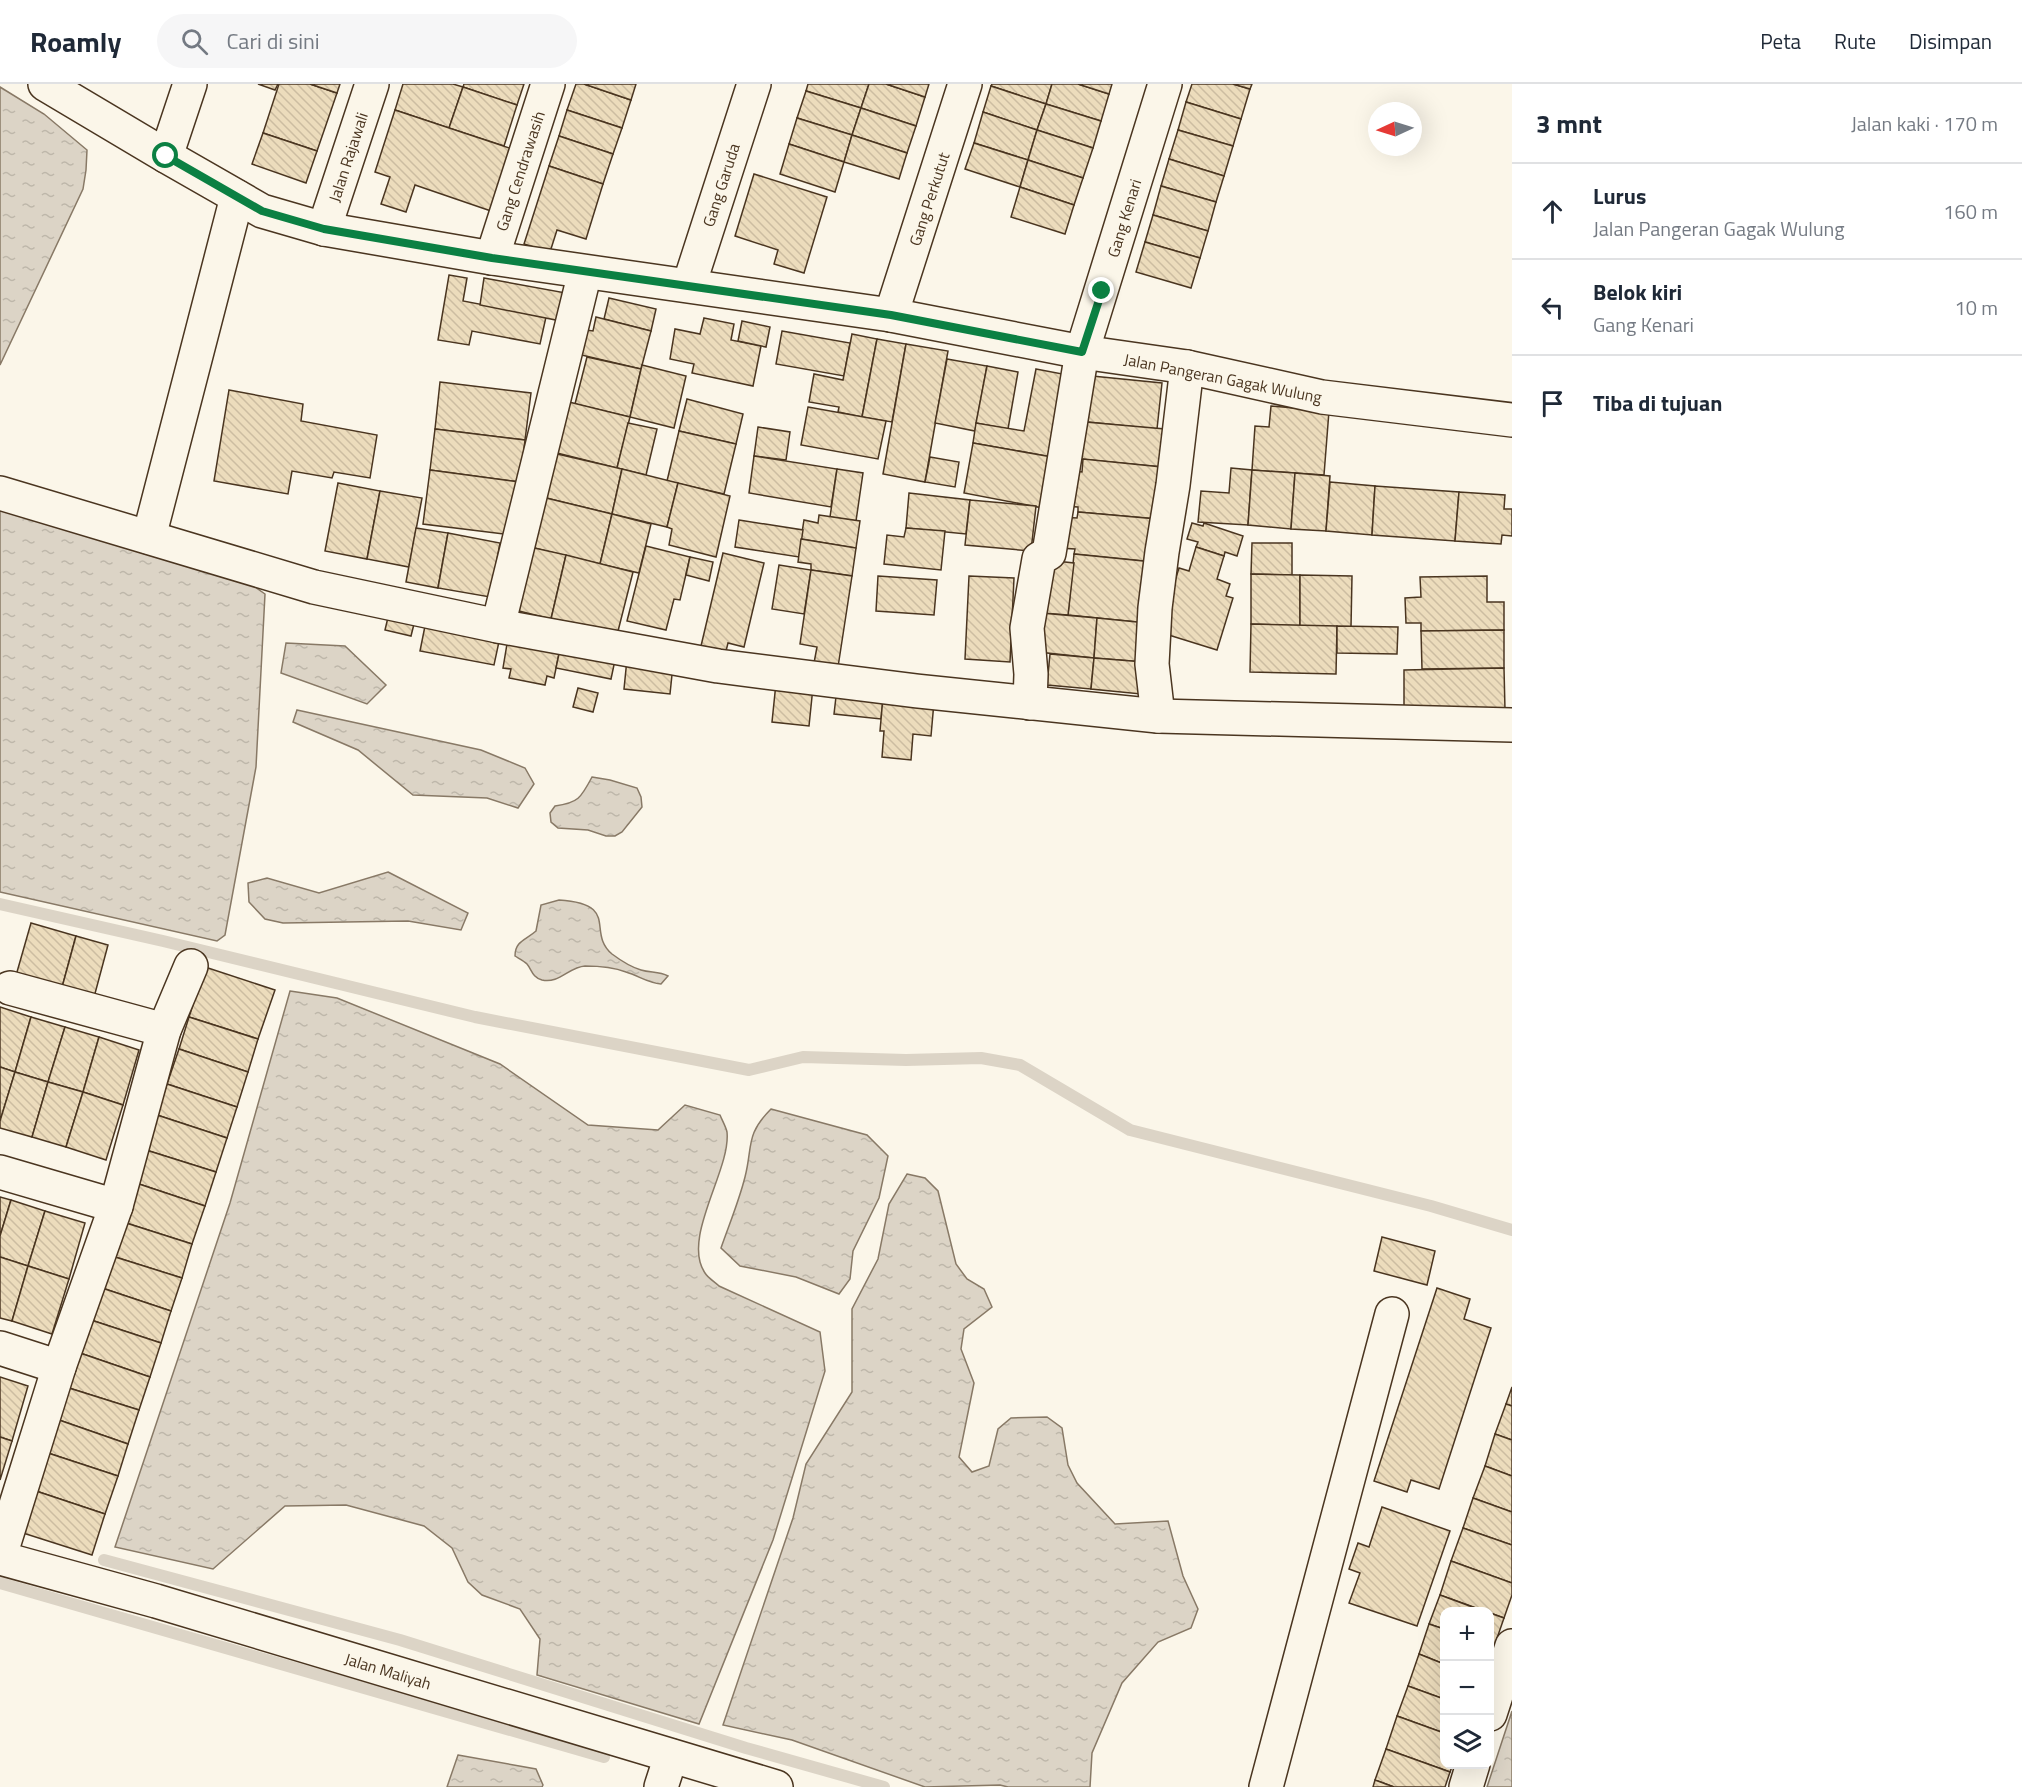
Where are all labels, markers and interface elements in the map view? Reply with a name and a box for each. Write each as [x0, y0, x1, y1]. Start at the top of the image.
search box [157, 14, 577, 68]
text: Roamly [30, 20, 121, 63]
text: Cari di sini [226, 24, 320, 58]
icon: search [178, 25, 211, 58]
text: Peta [1760, 25, 1801, 57]
text: Rute [1834, 25, 1876, 57]
text: Disimpan [1909, 25, 1992, 57]
north arrow [1368, 102, 1422, 156]
text: 3 mnt [1536, 104, 1602, 143]
street label: Gang Cendrawasih [489, 108, 551, 234]
text: Jalan kaki · 170 m [1851, 108, 1998, 139]
street label: Jalan Rajawali [322, 109, 374, 205]
street label: Gang Garuda [696, 140, 746, 230]
route start [152, 142, 178, 168]
street label: Gang Perkutut [903, 149, 956, 249]
street label: Gang Kenari [1101, 176, 1147, 260]
text: Lurus [1593, 179, 1646, 213]
icon: ahead [1536, 195, 1569, 228]
text: 160 m [1943, 196, 1998, 227]
text: Jalan Pangeran Gagak Wulung [1593, 213, 1845, 244]
text: Belok kiri [1593, 275, 1682, 309]
route end [1088, 277, 1114, 303]
icon: left [1536, 291, 1569, 324]
text: 10 m [1954, 292, 1998, 323]
text: Gang Kenari [1593, 309, 1694, 340]
street label: Jalan Pangeran Gagak Wulung [1122, 347, 1324, 409]
text: Tiba di tujuan [1593, 386, 1722, 420]
icon: arrive [1536, 387, 1569, 420]
map controls [1440, 1607, 1494, 1769]
button: + [1440, 1607, 1494, 1661]
street label: Jalan Maliyah [342, 1646, 434, 1696]
button: − [1440, 1661, 1494, 1715]
button: layers [1440, 1715, 1494, 1769]

